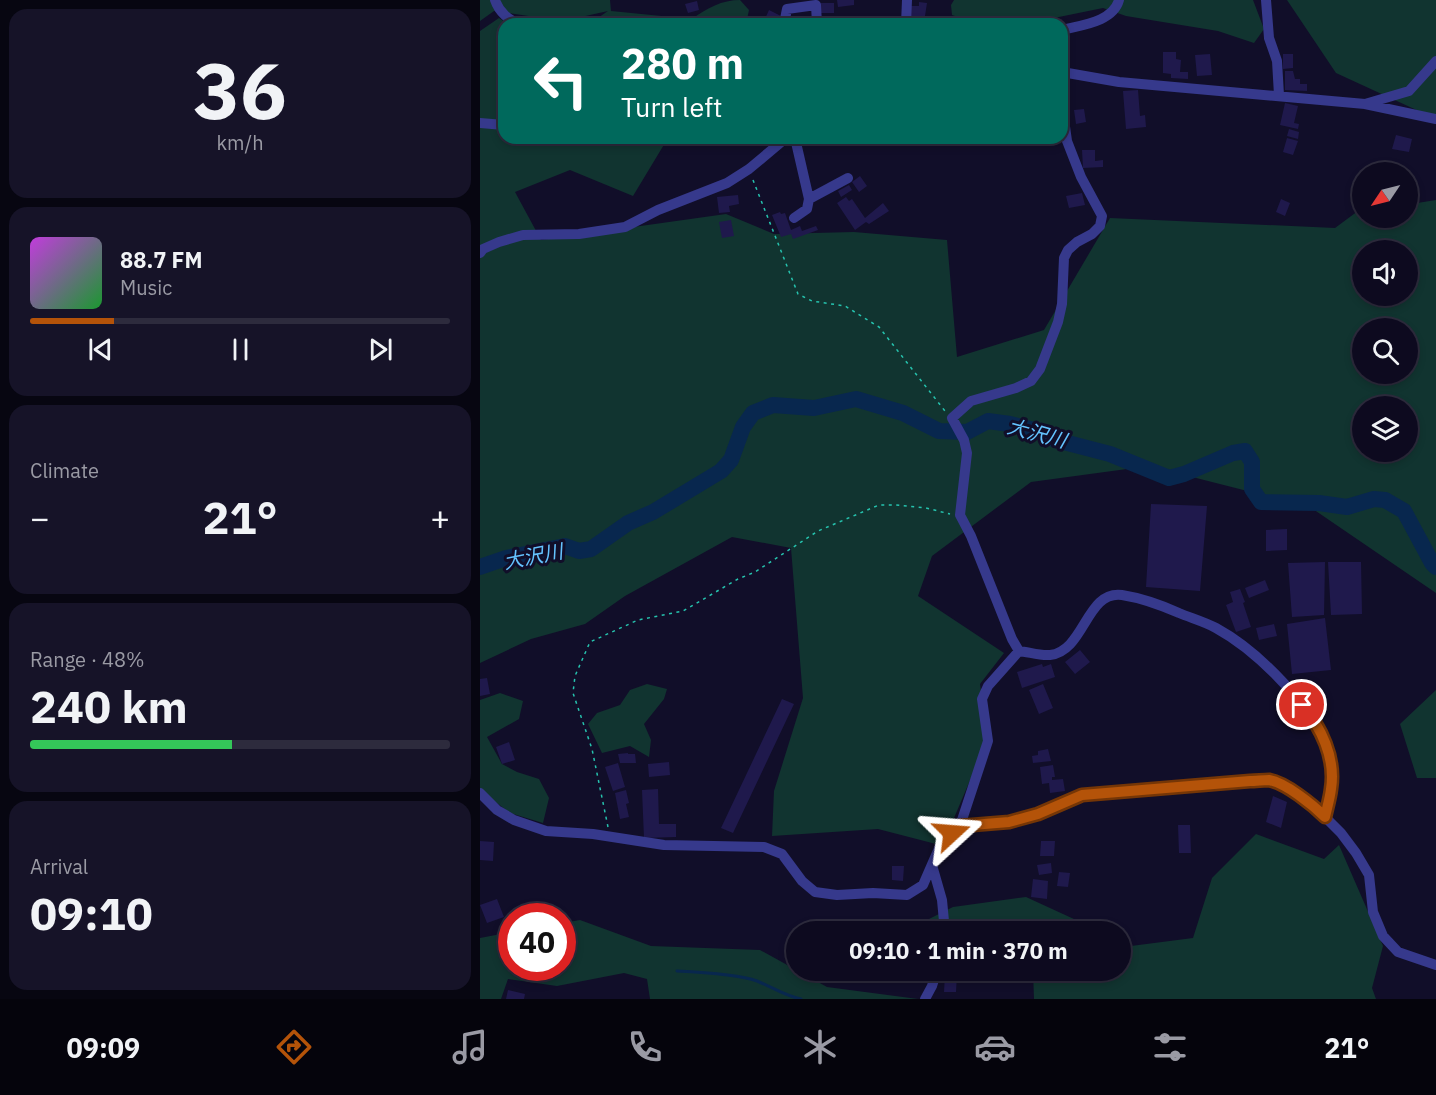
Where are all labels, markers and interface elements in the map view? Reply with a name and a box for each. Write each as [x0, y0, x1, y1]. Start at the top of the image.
text: 280 m [621, 36, 744, 91]
text: 36 [193, 39, 287, 140]
icon: left [522, 42, 600, 120]
text: Turn left [621, 89, 722, 124]
text: km/h [216, 129, 264, 156]
north arrow [1352, 162, 1418, 228]
map controls [1352, 162, 1418, 462]
button: sound [1352, 240, 1418, 306]
text: 88.7 FM [120, 245, 203, 274]
text: Music [120, 274, 172, 301]
button: search [1352, 318, 1418, 384]
icon: previous [84, 333, 117, 366]
icon: pause [224, 333, 257, 366]
icon: next [364, 333, 397, 366]
button: layers [1352, 396, 1418, 462]
water label: 大沢川 [1005, 412, 1071, 454]
text: Climate [30, 457, 99, 484]
text: 21° [202, 488, 278, 546]
text: − [30, 496, 50, 539]
text: + [430, 496, 450, 539]
water label: 大沢川 [501, 537, 567, 575]
text: Range · 48% [30, 646, 145, 673]
text: 240 km [30, 677, 188, 735]
pin [1276, 679, 1327, 730]
icon: arrive [1285, 688, 1318, 721]
position arrow [920, 801, 984, 865]
text: Arrival [30, 853, 88, 880]
text: 09:10 [30, 884, 153, 942]
speed limit sign: 40 [498, 903, 576, 981]
text: 09:10 · 1 min · 370 m [849, 936, 1068, 965]
icon: directions [273, 1026, 315, 1068]
icon: music [449, 1026, 491, 1068]
icon: phone [624, 1026, 666, 1068]
icon: climate [799, 1026, 841, 1068]
icon: car [974, 1026, 1016, 1068]
icon: filters [1149, 1026, 1191, 1068]
text: 09:09 [67, 1030, 140, 1065]
text: 21° [1324, 1030, 1369, 1065]

